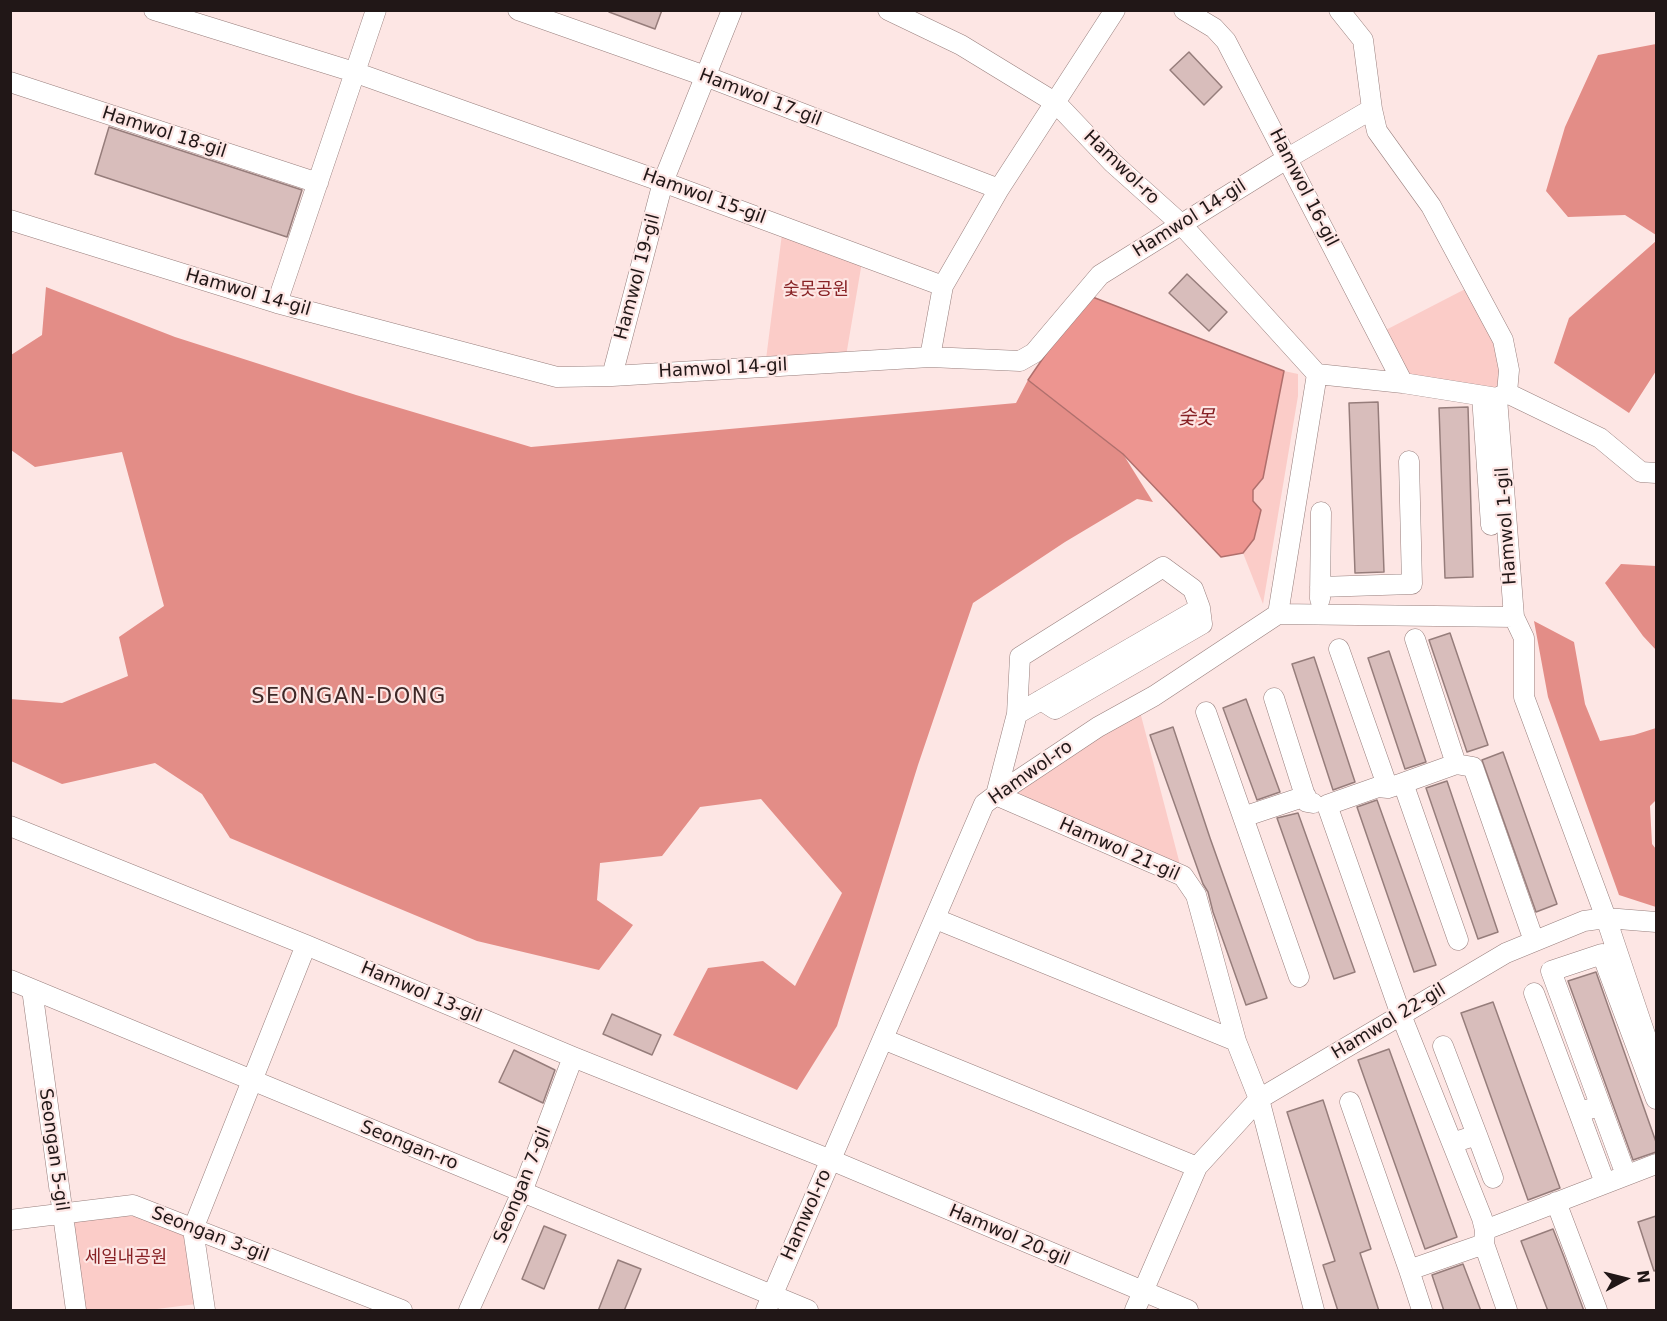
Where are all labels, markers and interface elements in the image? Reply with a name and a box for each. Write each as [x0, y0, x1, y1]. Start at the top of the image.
street label: Hamwol 17-gil [696, 65, 824, 131]
street label: Hamwol 18-gil [99, 103, 229, 163]
street label: Hamwol 16-gil [1264, 125, 1342, 251]
street label: Hamwol-ro [1078, 126, 1164, 210]
street label: Hamwol 15-gil [640, 165, 768, 229]
street label: Hamwol 14-gil [1129, 176, 1251, 262]
street label: Hamwol 19-gil [611, 212, 665, 342]
street label: Hamwol 14-gil [183, 265, 313, 321]
park label: 숯못공원 [783, 279, 849, 301]
street label: Hamwol 14-gil [658, 355, 788, 383]
water label: 숯못 [1178, 407, 1214, 431]
street label: Hamwol 1-gil [1492, 466, 1522, 586]
district label: SEONGAN-DONG [251, 685, 447, 711]
street label: Hamwol-ro [985, 736, 1077, 810]
street label: Hamwol 21-gil [1056, 814, 1182, 886]
street label: Hamwol 13-gil [357, 958, 485, 1028]
street label: Hamwol 22-gil [1328, 979, 1450, 1065]
street label: Seongan 5-gil [34, 1087, 72, 1213]
street label: Seongan-ro [357, 1117, 461, 1175]
street label: Seongan 7-gil [490, 1124, 556, 1246]
street label: Hamwol-ro [777, 1166, 837, 1264]
street label: Hamwol 20-gil [945, 1201, 1073, 1271]
street label: Seongan 3-gil [148, 1203, 272, 1267]
park label: 세일내공원 [85, 1247, 167, 1269]
north arrow [1595, 1249, 1655, 1309]
text: N [1633, 1269, 1654, 1285]

